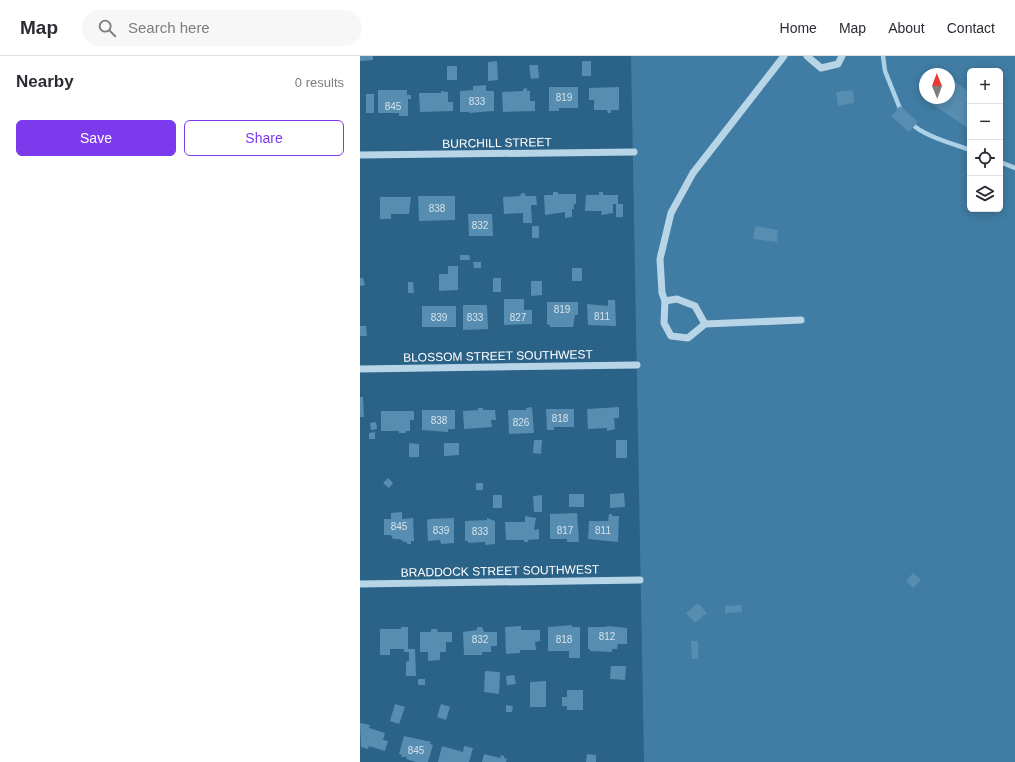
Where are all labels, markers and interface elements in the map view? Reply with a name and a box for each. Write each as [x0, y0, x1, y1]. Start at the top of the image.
search box [82, 10, 362, 46]
text: Map [20, 17, 58, 38]
icon: search [96, 17, 118, 39]
text: Search here [128, 19, 210, 36]
text: Home [780, 20, 817, 36]
text: Map [839, 20, 866, 36]
text: About [888, 20, 925, 36]
text: Contact [947, 20, 995, 36]
north arrow [919, 68, 955, 104]
map controls [967, 68, 1003, 212]
button: + [967, 68, 1003, 104]
text: Nearby [16, 72, 74, 91]
text: 0 results [295, 75, 344, 90]
house number: 819 [556, 92, 573, 103]
house number: 833 [469, 96, 486, 107]
house number: 845 [385, 101, 402, 112]
button: − [967, 104, 1003, 140]
button: Save [16, 120, 176, 156]
button: Share [184, 120, 344, 156]
street label: BURCHILL STREET [442, 135, 553, 151]
button: locate [967, 140, 1003, 176]
button: layers [967, 176, 1003, 212]
house number: 838 [429, 203, 446, 214]
house number: 832 [472, 220, 489, 231]
house number: 819 [554, 304, 571, 315]
house number: 811 [594, 311, 610, 322]
house number: 839 [431, 312, 448, 323]
house number: 833 [467, 312, 484, 323]
house number: 827 [510, 312, 527, 323]
street label: BLOSSOM STREET SOUTHWEST [403, 347, 594, 365]
house number: 818 [552, 413, 569, 424]
house number: 838 [431, 415, 448, 426]
house number: 826 [513, 417, 530, 428]
house number: 845 [391, 521, 408, 532]
house number: 839 [433, 525, 450, 536]
house number: 817 [557, 525, 574, 536]
house number: 811 [595, 525, 611, 536]
house number: 833 [472, 526, 489, 537]
street label: BRADDOCK STREET SOUTHWEST [401, 562, 600, 580]
house number: 812 [599, 631, 616, 642]
house number: 832 [472, 634, 489, 645]
house number: 818 [556, 634, 573, 645]
house number: 845 [408, 745, 425, 756]

